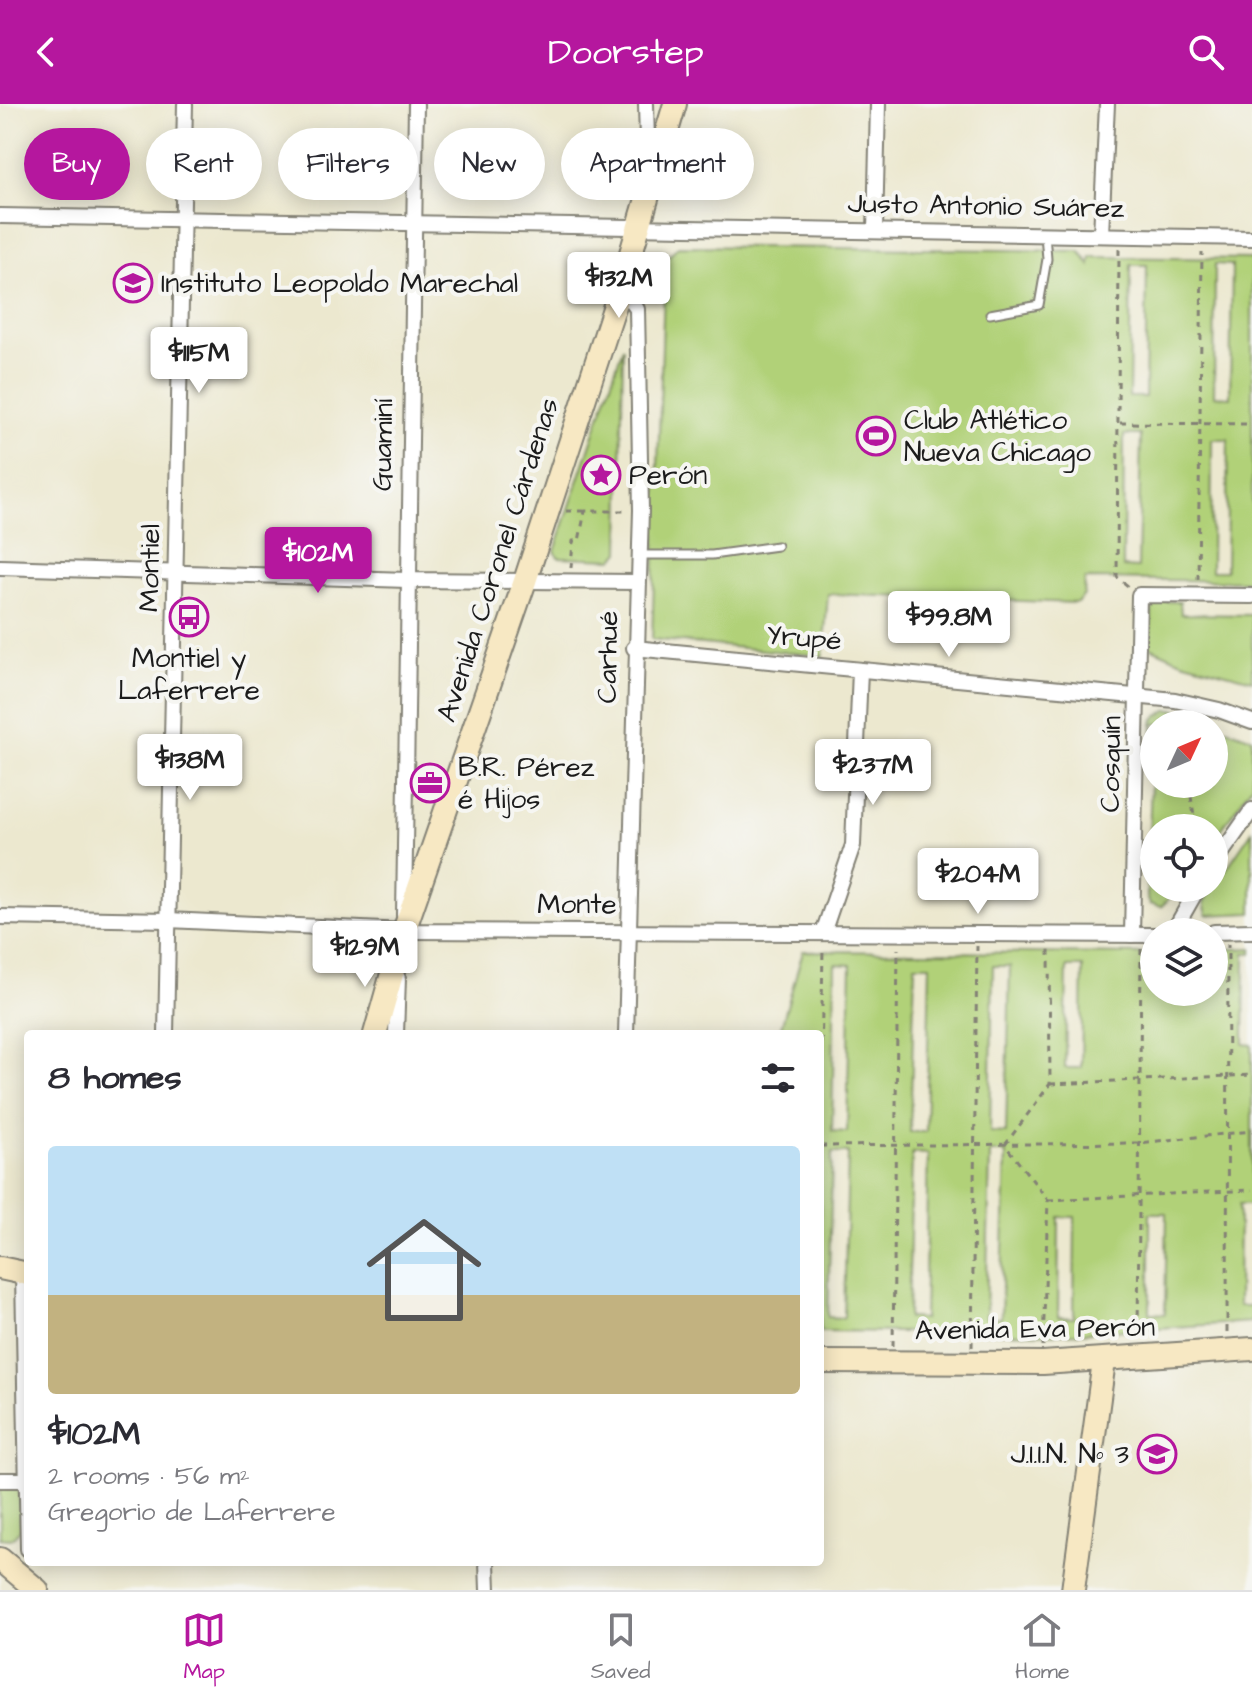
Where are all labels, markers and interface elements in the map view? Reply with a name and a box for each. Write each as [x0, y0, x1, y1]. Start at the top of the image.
text: Doorstep [548, 27, 704, 78]
icon: back [24, 30, 68, 74]
icon: search [1184, 30, 1228, 74]
chip: Buy [24, 128, 130, 200]
chip: Rent [146, 128, 262, 200]
chip: Filters [278, 128, 418, 200]
chip: New [434, 128, 545, 200]
chip: Apartment [561, 128, 754, 200]
street label: Justo Antonio Suárez [847, 184, 1125, 228]
pin: $132M [563, 252, 675, 320]
text: $132M [585, 260, 653, 296]
school or university icon: Instituto Leopoldo Marechal [112, 262, 154, 304]
place label: Instituto Leopoldo Marechal [161, 264, 518, 303]
pin: $115M [143, 327, 255, 395]
text: $115M [168, 335, 230, 371]
street label: Avenida Coronel Cárdenas [427, 393, 569, 727]
street label: Guaminí [363, 398, 403, 491]
place label: Club Atlético Nueva Chicago [904, 401, 1091, 473]
sports icon: Club Atlético Nueva Chicago [855, 415, 897, 457]
place icon: Perón [580, 454, 622, 496]
place label: Perón [629, 456, 707, 495]
street label: Montiel [130, 524, 170, 612]
pin: $102M [262, 527, 374, 595]
text: $102M [283, 535, 353, 571]
pin: $99.8M [884, 591, 1014, 659]
bus stop icon: Montiel y Laferrere [168, 596, 210, 638]
text: $99.8M [906, 599, 992, 635]
street label: Carhué [588, 610, 628, 704]
street label: Yrupé [765, 615, 843, 661]
place label: Montiel y Laferrere [118, 639, 260, 710]
north arrow [1140, 710, 1228, 798]
map controls [1140, 710, 1228, 1006]
street label: Cosquín [1091, 715, 1131, 813]
pin: $138M [134, 734, 246, 802]
pin: $237M [817, 739, 929, 807]
text: $138M [155, 742, 225, 778]
text: $237M [833, 747, 913, 783]
place label: B.R. Pérez é Hijos [458, 748, 595, 819]
office icon: B.R. Pérez é Hijos [409, 762, 451, 804]
button: locate [1140, 814, 1228, 902]
pin: $204M [922, 848, 1034, 916]
text: $204M [936, 856, 1020, 892]
street label: Monte [537, 885, 617, 924]
button: layers [1140, 918, 1228, 1006]
pin: $129M [309, 921, 421, 989]
text: $129M [331, 929, 400, 965]
text: 8 homes [48, 1054, 182, 1102]
icon: filters [756, 1056, 800, 1100]
icon: home [352, 1198, 496, 1342]
street label: Avenida Eva Perón [914, 1307, 1156, 1351]
text: $102M [48, 1410, 140, 1458]
school or university icon: J.I.I.N. Nº 3 [1136, 1433, 1178, 1475]
place label: J.I.I.N. Nº 3 [1011, 1435, 1129, 1474]
text: 2 rooms · 56 m² [48, 1458, 250, 1494]
text: Gregorio de Laferrere [48, 1494, 335, 1530]
tab: Map [182, 1608, 226, 1687]
tab: Saved [591, 1608, 651, 1687]
tab: Home [1015, 1608, 1070, 1687]

